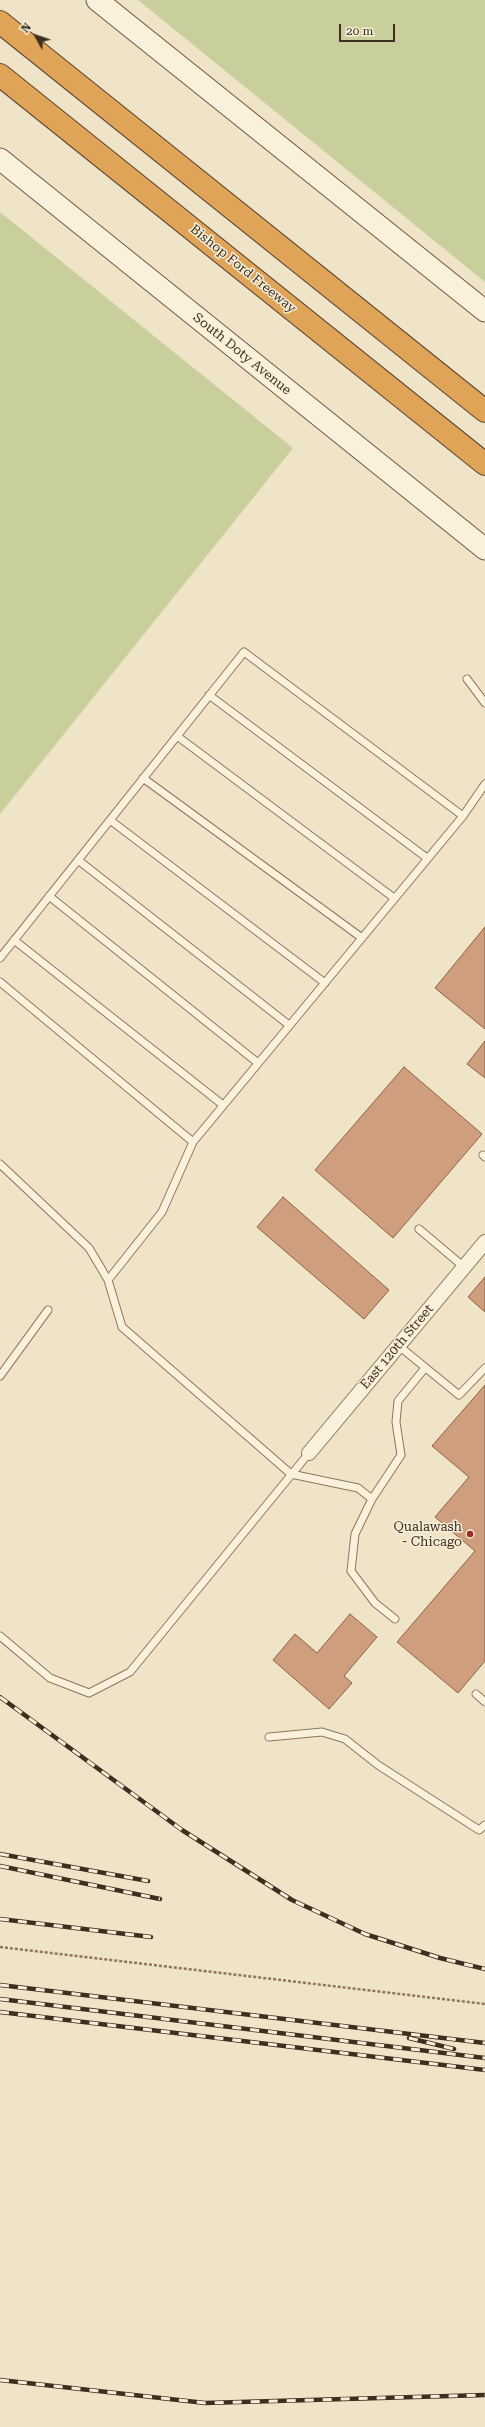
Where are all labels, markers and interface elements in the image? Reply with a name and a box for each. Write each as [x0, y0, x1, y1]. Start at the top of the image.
north arrow [16, 16, 56, 56]
scale bar [341, 16, 397, 42]
text: N [19, 21, 34, 35]
text: 20 m [346, 24, 373, 38]
street label: Bishop Ford Freeway [187, 222, 299, 316]
street label: South Doty Avenue [190, 310, 294, 398]
street label: East 120th Street [357, 1302, 437, 1392]
place label: Qualawash - Chicago [394, 1519, 462, 1550]
marker: Qualawash - Chicago [465, 1529, 475, 1539]

